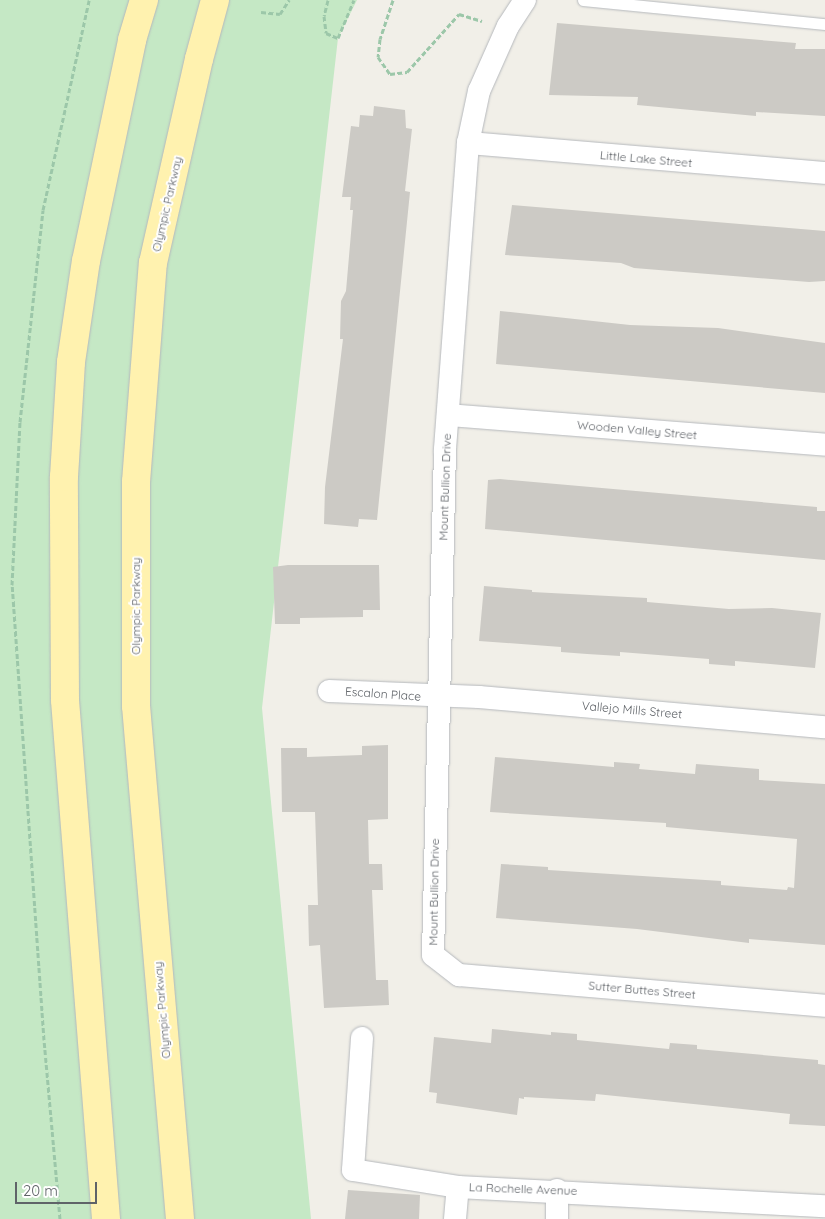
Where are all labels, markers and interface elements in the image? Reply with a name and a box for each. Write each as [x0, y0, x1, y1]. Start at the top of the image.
street label: Little Lake Street [599, 148, 693, 170]
street label: Olympic Parkway [149, 155, 185, 253]
street label: Wooden Valley Street [576, 418, 698, 442]
street label: Mount Bullion Drive [436, 433, 454, 541]
street label: Olympic Parkway [129, 557, 143, 655]
street label: Escalon Place [344, 684, 422, 704]
street label: Vallejo Mills Street [581, 698, 683, 722]
street label: Mount Bullion Drive [426, 838, 442, 946]
street label: Olympic Parkway [151, 961, 173, 1059]
street label: Sutter Buttes Street [588, 978, 696, 1002]
scale bar [18, 1172, 100, 1204]
street label: La Rochelle Avenue [469, 1180, 577, 1198]
text: 20 m [23, 1181, 58, 1200]

